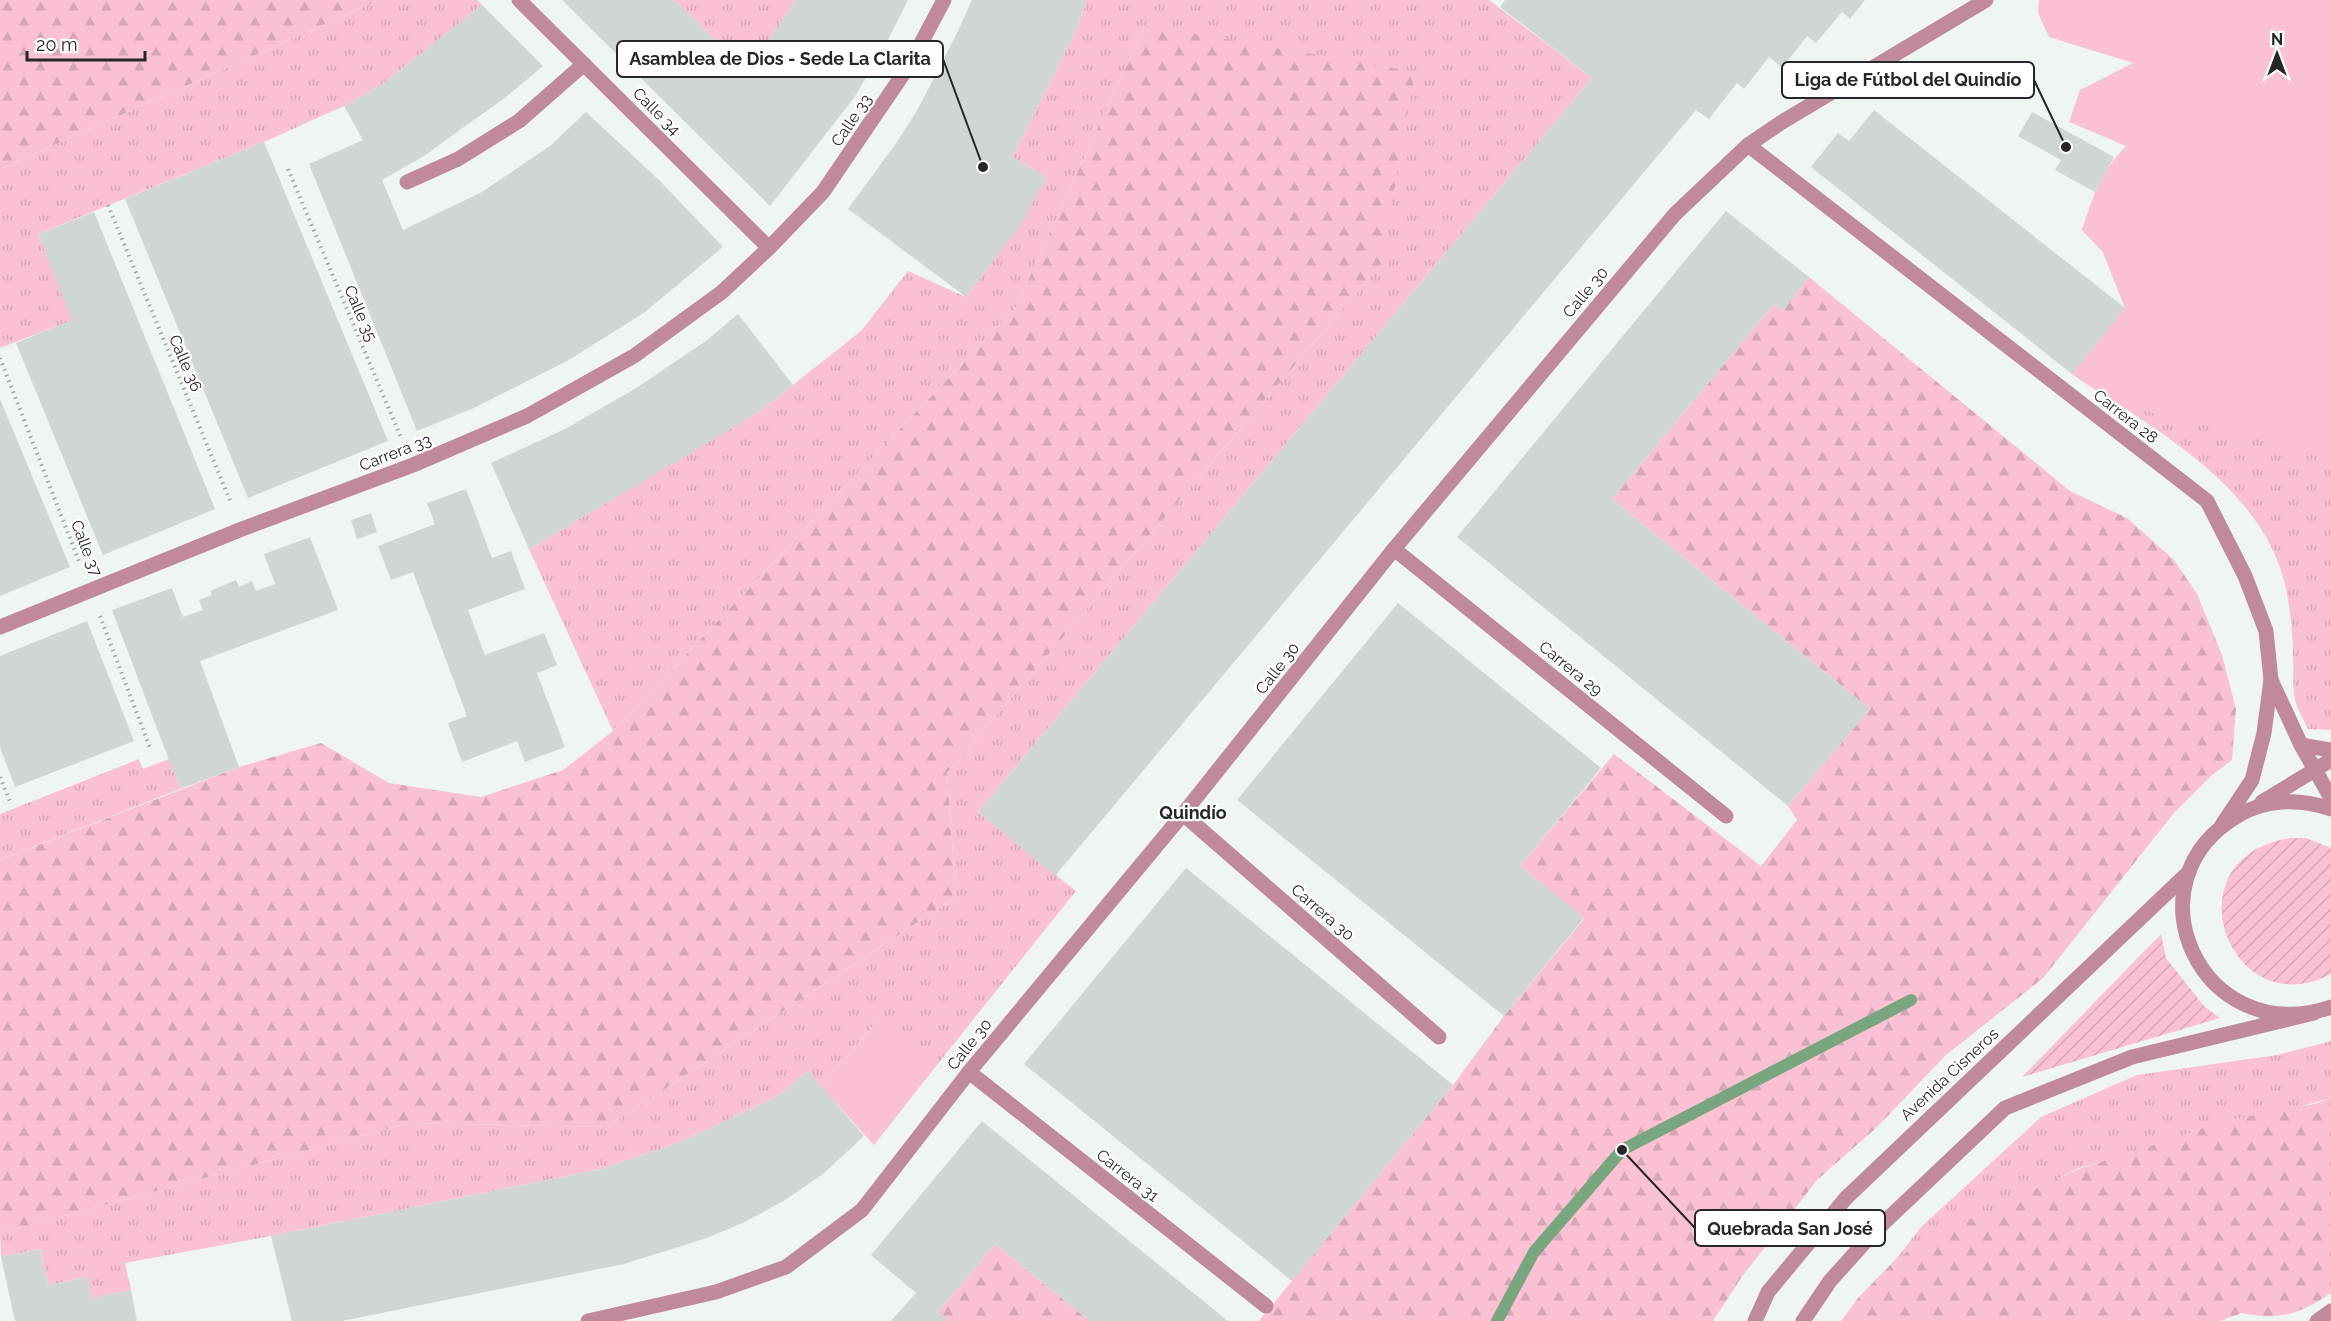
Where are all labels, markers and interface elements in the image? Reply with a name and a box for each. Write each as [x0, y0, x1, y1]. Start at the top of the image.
scale bar [27, 24, 146, 62]
north arrow [2247, 24, 2307, 84]
text: N [2271, 30, 2283, 49]
text: 20 m [36, 34, 78, 55]
callout: Asamblea de Dios - Sede La Clarita [617, 41, 943, 77]
text: Asamblea de Dios - Sede La Clarita [629, 48, 931, 69]
callout: Liga de Fútbol del Quindío [1782, 62, 2034, 98]
text: Liga de Fútbol del Quindío [1795, 69, 2022, 90]
street label: Calle 34 [629, 84, 684, 139]
street label: Calle 33 [827, 91, 876, 150]
street label: Calle 30 [1559, 263, 1612, 321]
street label: Calle 35 [340, 282, 381, 344]
street label: Calle 36 [165, 332, 206, 395]
street label: Carrera 28 [2090, 385, 2162, 447]
street label: Carrera 33 [357, 430, 434, 475]
street label: Calle 37 [67, 517, 106, 579]
street label: Carrera 29 [1535, 637, 1606, 700]
street label: Calle 30 [1251, 639, 1303, 698]
district label: Quindío [1159, 802, 1227, 823]
street label: Carrera 30 [1287, 880, 1358, 945]
street label: Calle 30 [943, 1015, 996, 1074]
street label: Avenida Cisneros [1896, 1024, 2002, 1125]
street label: Carrera 31 [1093, 1145, 1163, 1206]
callout: Quebrada San José [1695, 1210, 1885, 1246]
text: Quebrada San José [1707, 1218, 1873, 1239]

